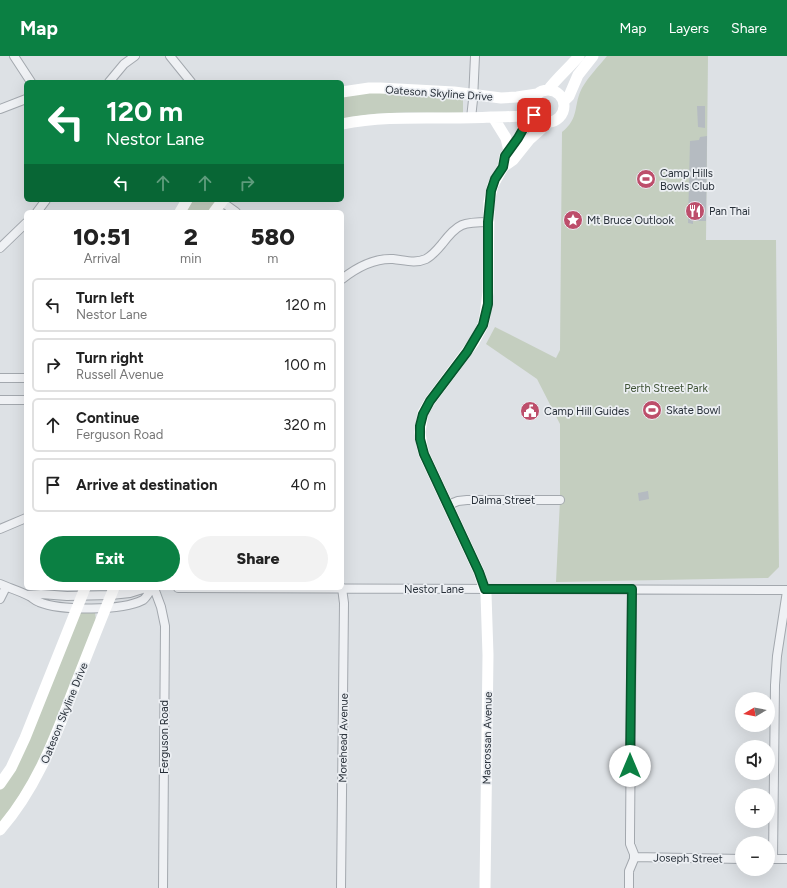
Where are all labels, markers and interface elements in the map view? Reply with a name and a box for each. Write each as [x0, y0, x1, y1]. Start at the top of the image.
text: Map [20, 17, 58, 40]
text: Map [619, 20, 647, 37]
text: Layers [669, 20, 709, 37]
text: Share [731, 20, 767, 37]
street label: Oateson Skyline Drive [385, 83, 493, 104]
text: 120 m [106, 94, 183, 128]
icon: left [40, 96, 92, 148]
pin [517, 98, 551, 132]
icon: arrive [523, 104, 545, 126]
text: Nestor Lane [106, 128, 204, 150]
place label: Camp Hills Bowls Club [660, 167, 715, 193]
sports icon: Camp Hills Bowls Club [635, 168, 657, 190]
icon: left [110, 172, 132, 194]
icon: ahead [152, 172, 174, 194]
icon: ahead [194, 172, 216, 194]
icon: right [236, 172, 258, 194]
restaurant icon: Pan Thai [684, 200, 706, 222]
place label: Pan Thai [709, 205, 750, 218]
place icon: Mt Bruce Outlook [562, 209, 584, 231]
place label: Mt Bruce Outlook [587, 214, 674, 227]
text: 10:51 [73, 222, 131, 251]
text: 2 [184, 222, 198, 251]
text: 580 [251, 222, 295, 251]
text: Arrival [84, 251, 120, 266]
text: min [180, 251, 201, 266]
text: m [267, 251, 278, 266]
text: Turn left [76, 289, 134, 307]
icon: left [42, 294, 64, 316]
text: 120 m [285, 296, 326, 314]
text: Nestor Lane [76, 307, 147, 322]
text: Turn right [76, 349, 144, 367]
icon: right [42, 354, 64, 376]
text: 100 m [284, 356, 326, 374]
text: Russell Avenue [76, 367, 164, 382]
park label: Perth Street Park [624, 382, 708, 395]
sports icon: Skate Bowl [641, 399, 663, 421]
public building icon: Camp Hill Guides [519, 400, 541, 422]
place label: Skate Bowl [666, 404, 720, 417]
place label: Camp Hill Guides [544, 405, 629, 418]
text: Continue [76, 409, 139, 427]
icon: ahead [42, 414, 64, 436]
text: 320 m [283, 416, 326, 434]
text: Ferguson Road [76, 427, 163, 442]
icon: arrive [42, 474, 64, 496]
text: Arrive at destination [76, 476, 217, 494]
text: 40 m [291, 476, 326, 494]
street label: Dalma Street [471, 494, 535, 507]
button: Exit [40, 536, 180, 582]
button: Share [188, 536, 328, 582]
street label: Nestor Lane [404, 583, 464, 596]
street label: Oateson Skyline Drive [38, 661, 91, 766]
street label: Macrossan Avenue [480, 691, 495, 785]
north arrow [735, 692, 775, 732]
map controls [735, 692, 775, 876]
street label: Morehead Avenue [336, 693, 351, 783]
street label: Ferguson Road [158, 700, 171, 774]
button: sound [735, 740, 775, 780]
position arrow [609, 745, 651, 787]
button: + [735, 788, 775, 828]
button: − [735, 836, 775, 876]
street label: Joseph Street [653, 851, 723, 866]

